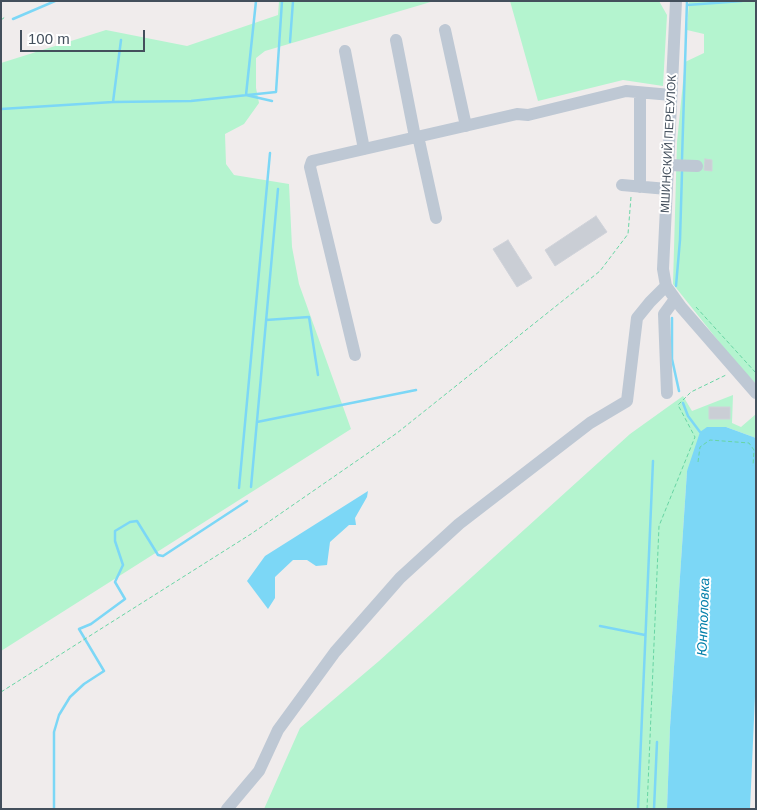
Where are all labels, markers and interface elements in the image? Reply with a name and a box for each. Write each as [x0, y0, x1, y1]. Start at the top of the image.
scale bar [22, 20, 148, 52]
text: 100 m [28, 30, 70, 47]
street label: МШИНСКИЙ ПЕРЕУЛОК [658, 74, 680, 214]
water label: Юнтоловка [694, 578, 714, 656]

